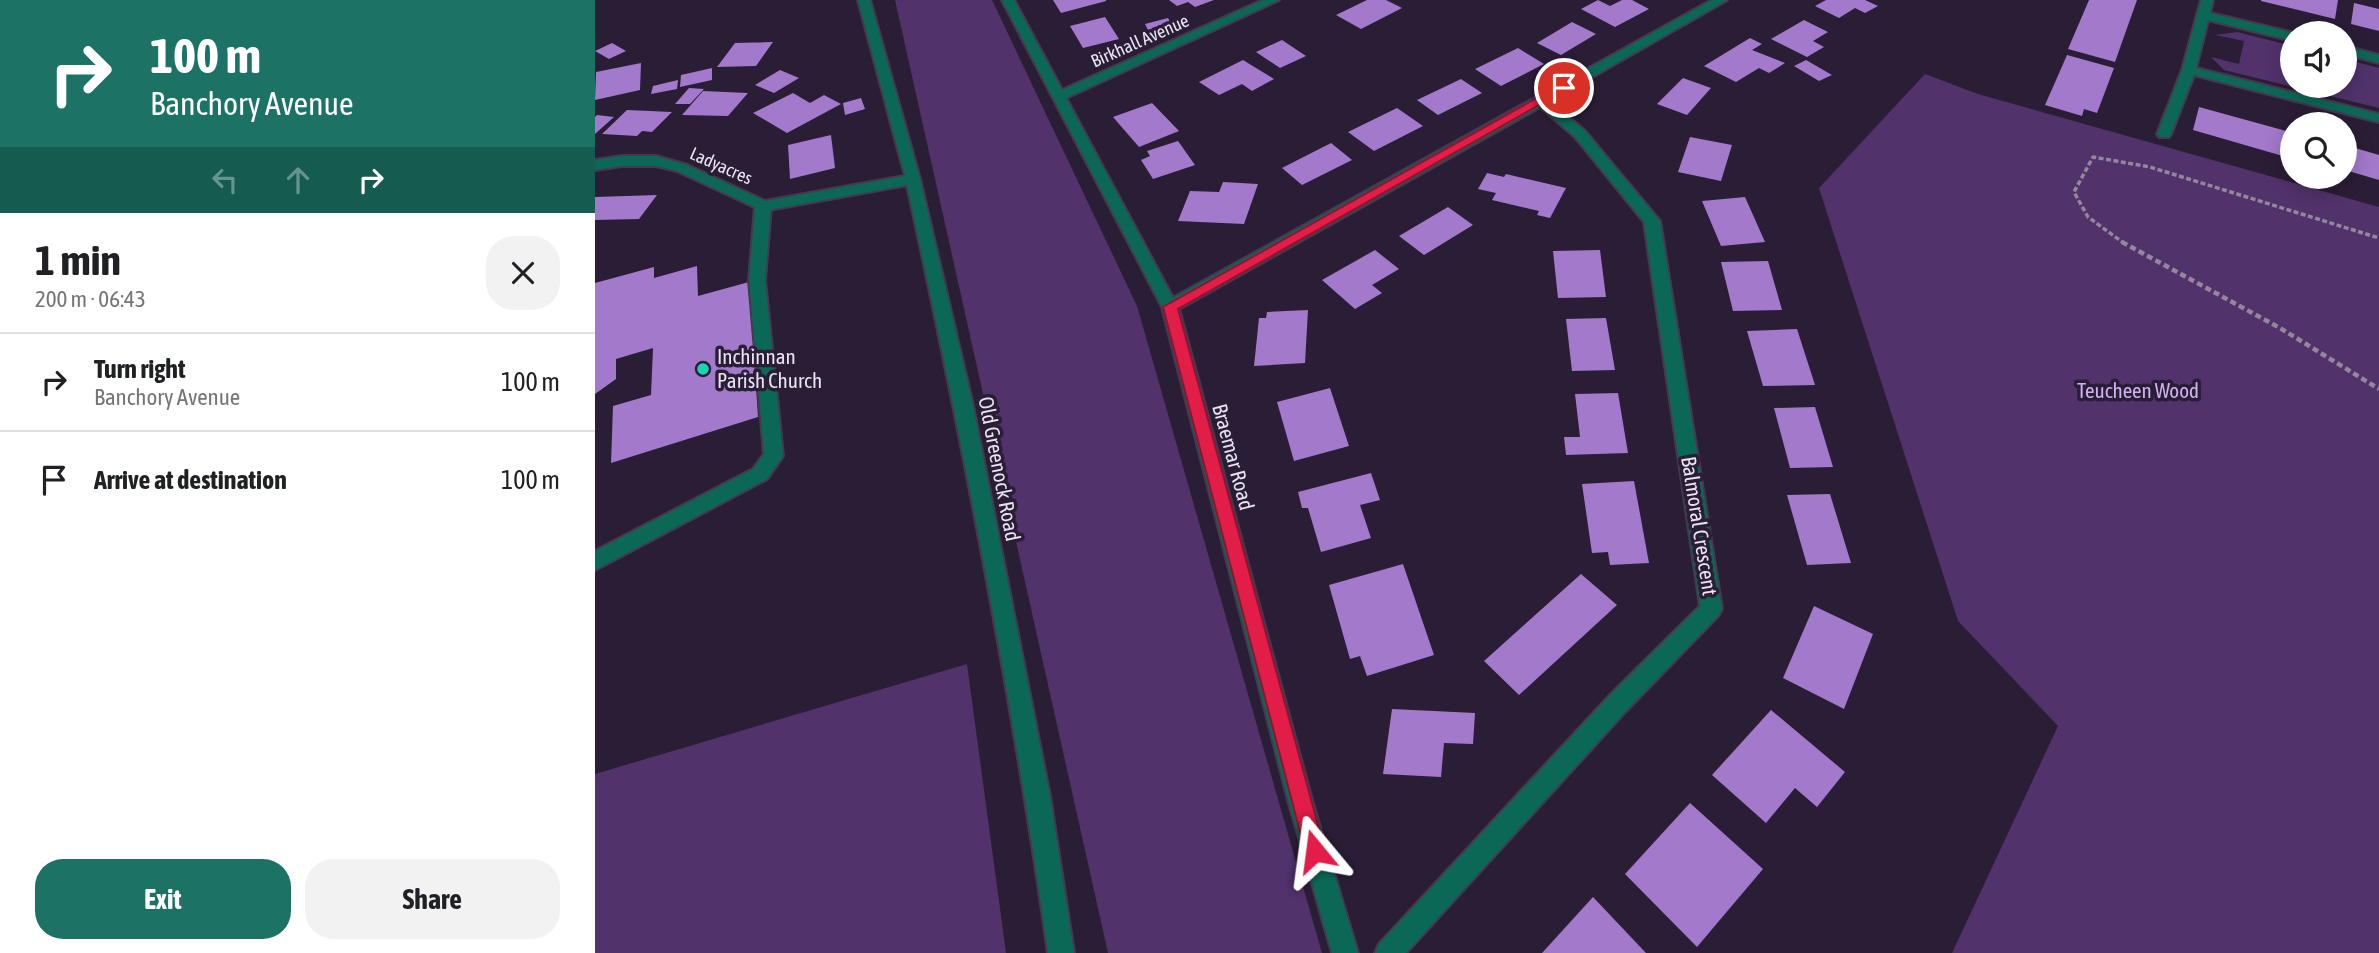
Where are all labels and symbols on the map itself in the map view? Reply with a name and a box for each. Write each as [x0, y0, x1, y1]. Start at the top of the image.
street label: Birkhall Avenue [1088, 10, 1192, 71]
pin [1534, 58, 1594, 118]
street label: Ladyacres [687, 143, 756, 189]
place label: Inchinnan Parish Church [717, 344, 822, 392]
marker: Inchinnan Parish Church [695, 361, 711, 377]
park label: Teucheen Wood [2077, 378, 2199, 402]
street label: Old Greenock Road [974, 394, 1026, 543]
street label: Braemar Road [1208, 401, 1260, 513]
street label: Balmoral Crescent [1677, 455, 1723, 597]
position arrow [1278, 814, 1352, 888]

